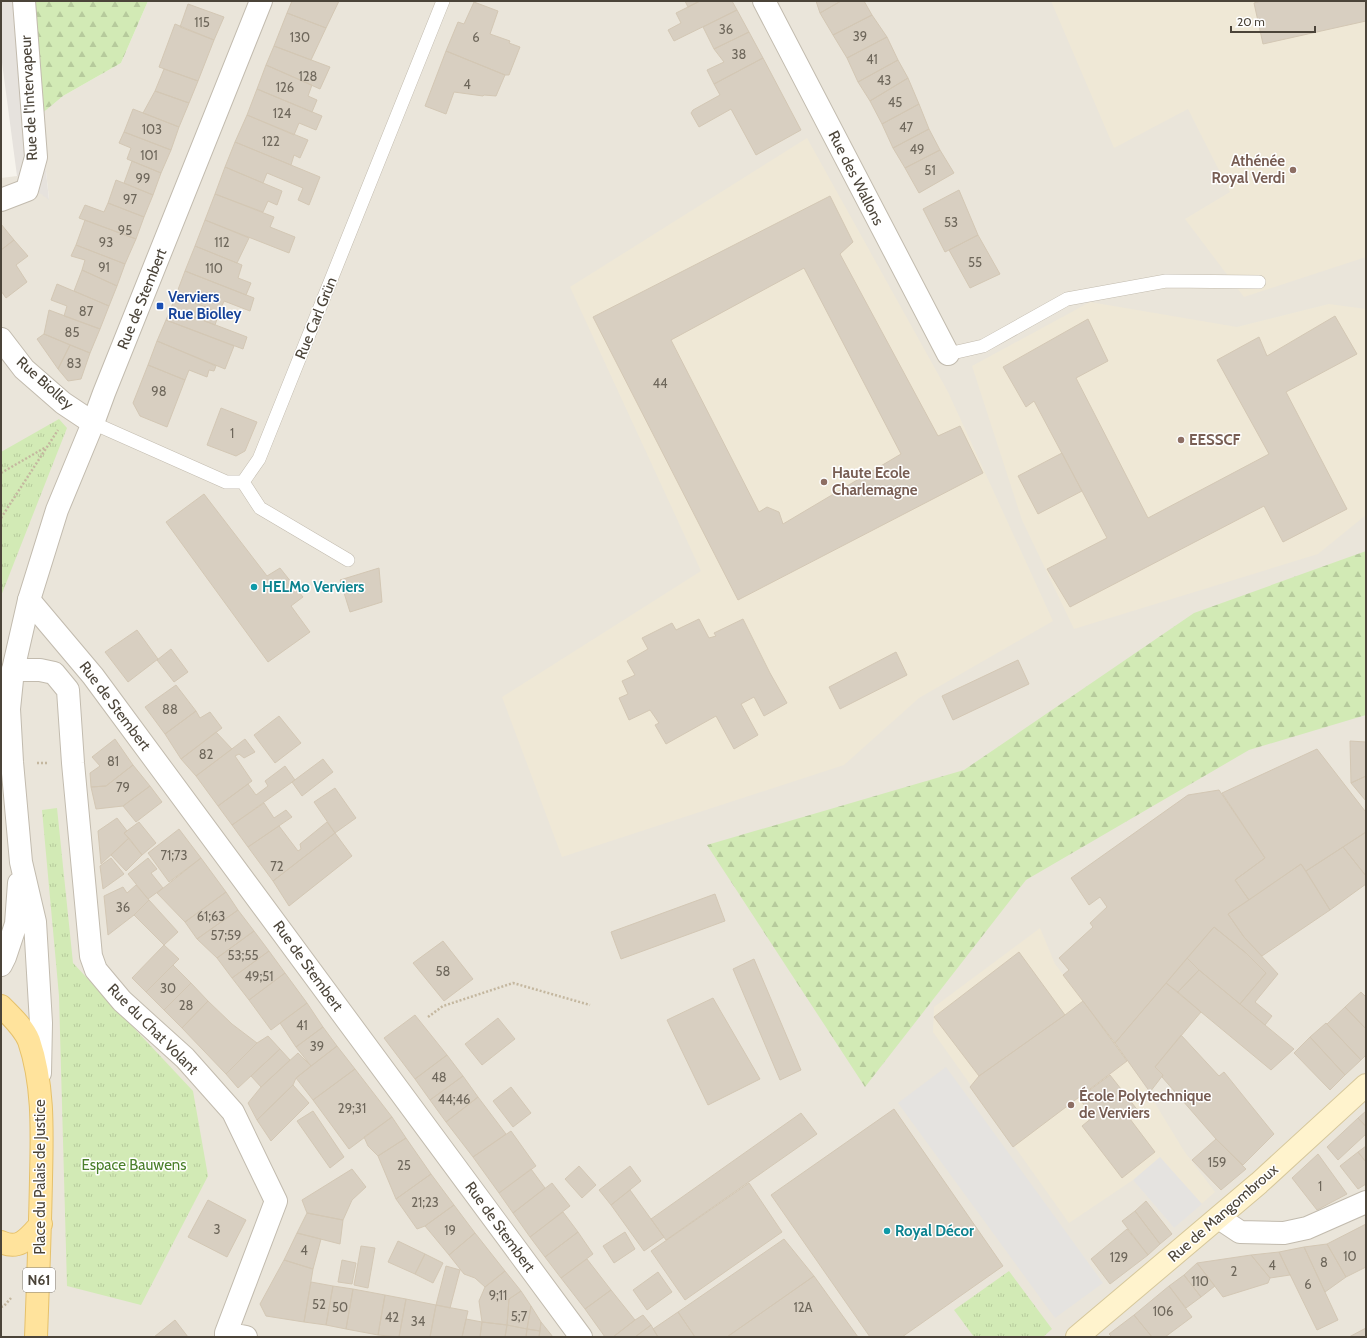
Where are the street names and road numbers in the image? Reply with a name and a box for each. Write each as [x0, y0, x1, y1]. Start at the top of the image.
street label: Rue de l'Intervapeur [17, 35, 41, 161]
street label: Rue des Wallons [824, 128, 888, 228]
street label: Rue de Stembert [114, 246, 170, 352]
street label: Rue Carl Grün [291, 274, 341, 362]
street label: Rue Biolley [13, 353, 77, 413]
street label: Rue de Stembert [76, 658, 154, 754]
street label: Rue de Stembert [269, 917, 347, 1015]
street label: Rue du Chat Volant [104, 980, 202, 1078]
street label: Place du Palais de Justice [31, 1099, 49, 1255]
street label: Rue de Mangombroux [1164, 1160, 1282, 1266]
street label: Rue de Stembert [461, 1178, 539, 1276]
road number: N61 [23, 1268, 55, 1292]

